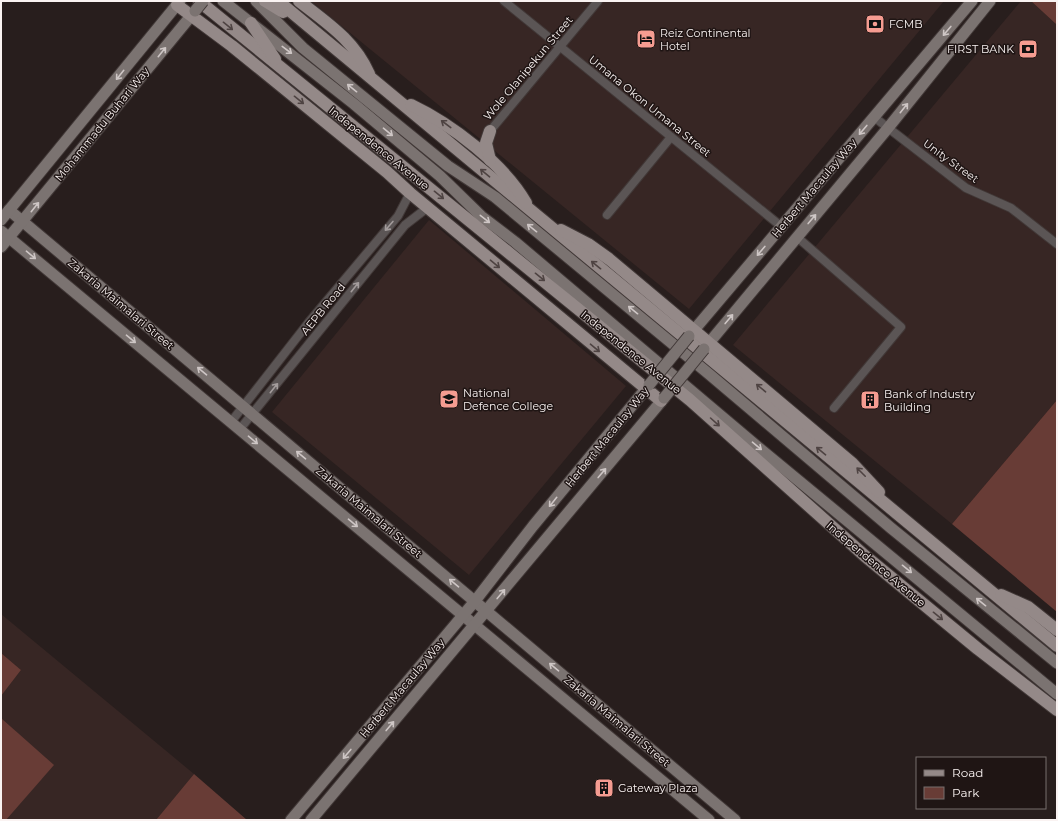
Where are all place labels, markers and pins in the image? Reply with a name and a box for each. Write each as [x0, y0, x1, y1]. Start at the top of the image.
bank icon: FCMB [864, 13, 886, 35]
place label: FCMB [889, 17, 922, 31]
place label: Reiz Continental Hotel [660, 26, 751, 53]
hotel icon: Reiz Continental Hotel [635, 28, 657, 50]
bank icon: FIRST BANK [1017, 38, 1039, 60]
place label: FIRST BANK [947, 42, 1014, 56]
place label: National Defence College [463, 386, 554, 413]
place label: Bank of Industry Building [884, 387, 975, 414]
school or university icon: National Defence College [438, 388, 460, 410]
building icon: Bank of Industry Building [859, 389, 881, 411]
building icon: Gateway Plaza [593, 777, 615, 799]
place label: Gateway Plaza [618, 781, 698, 795]

